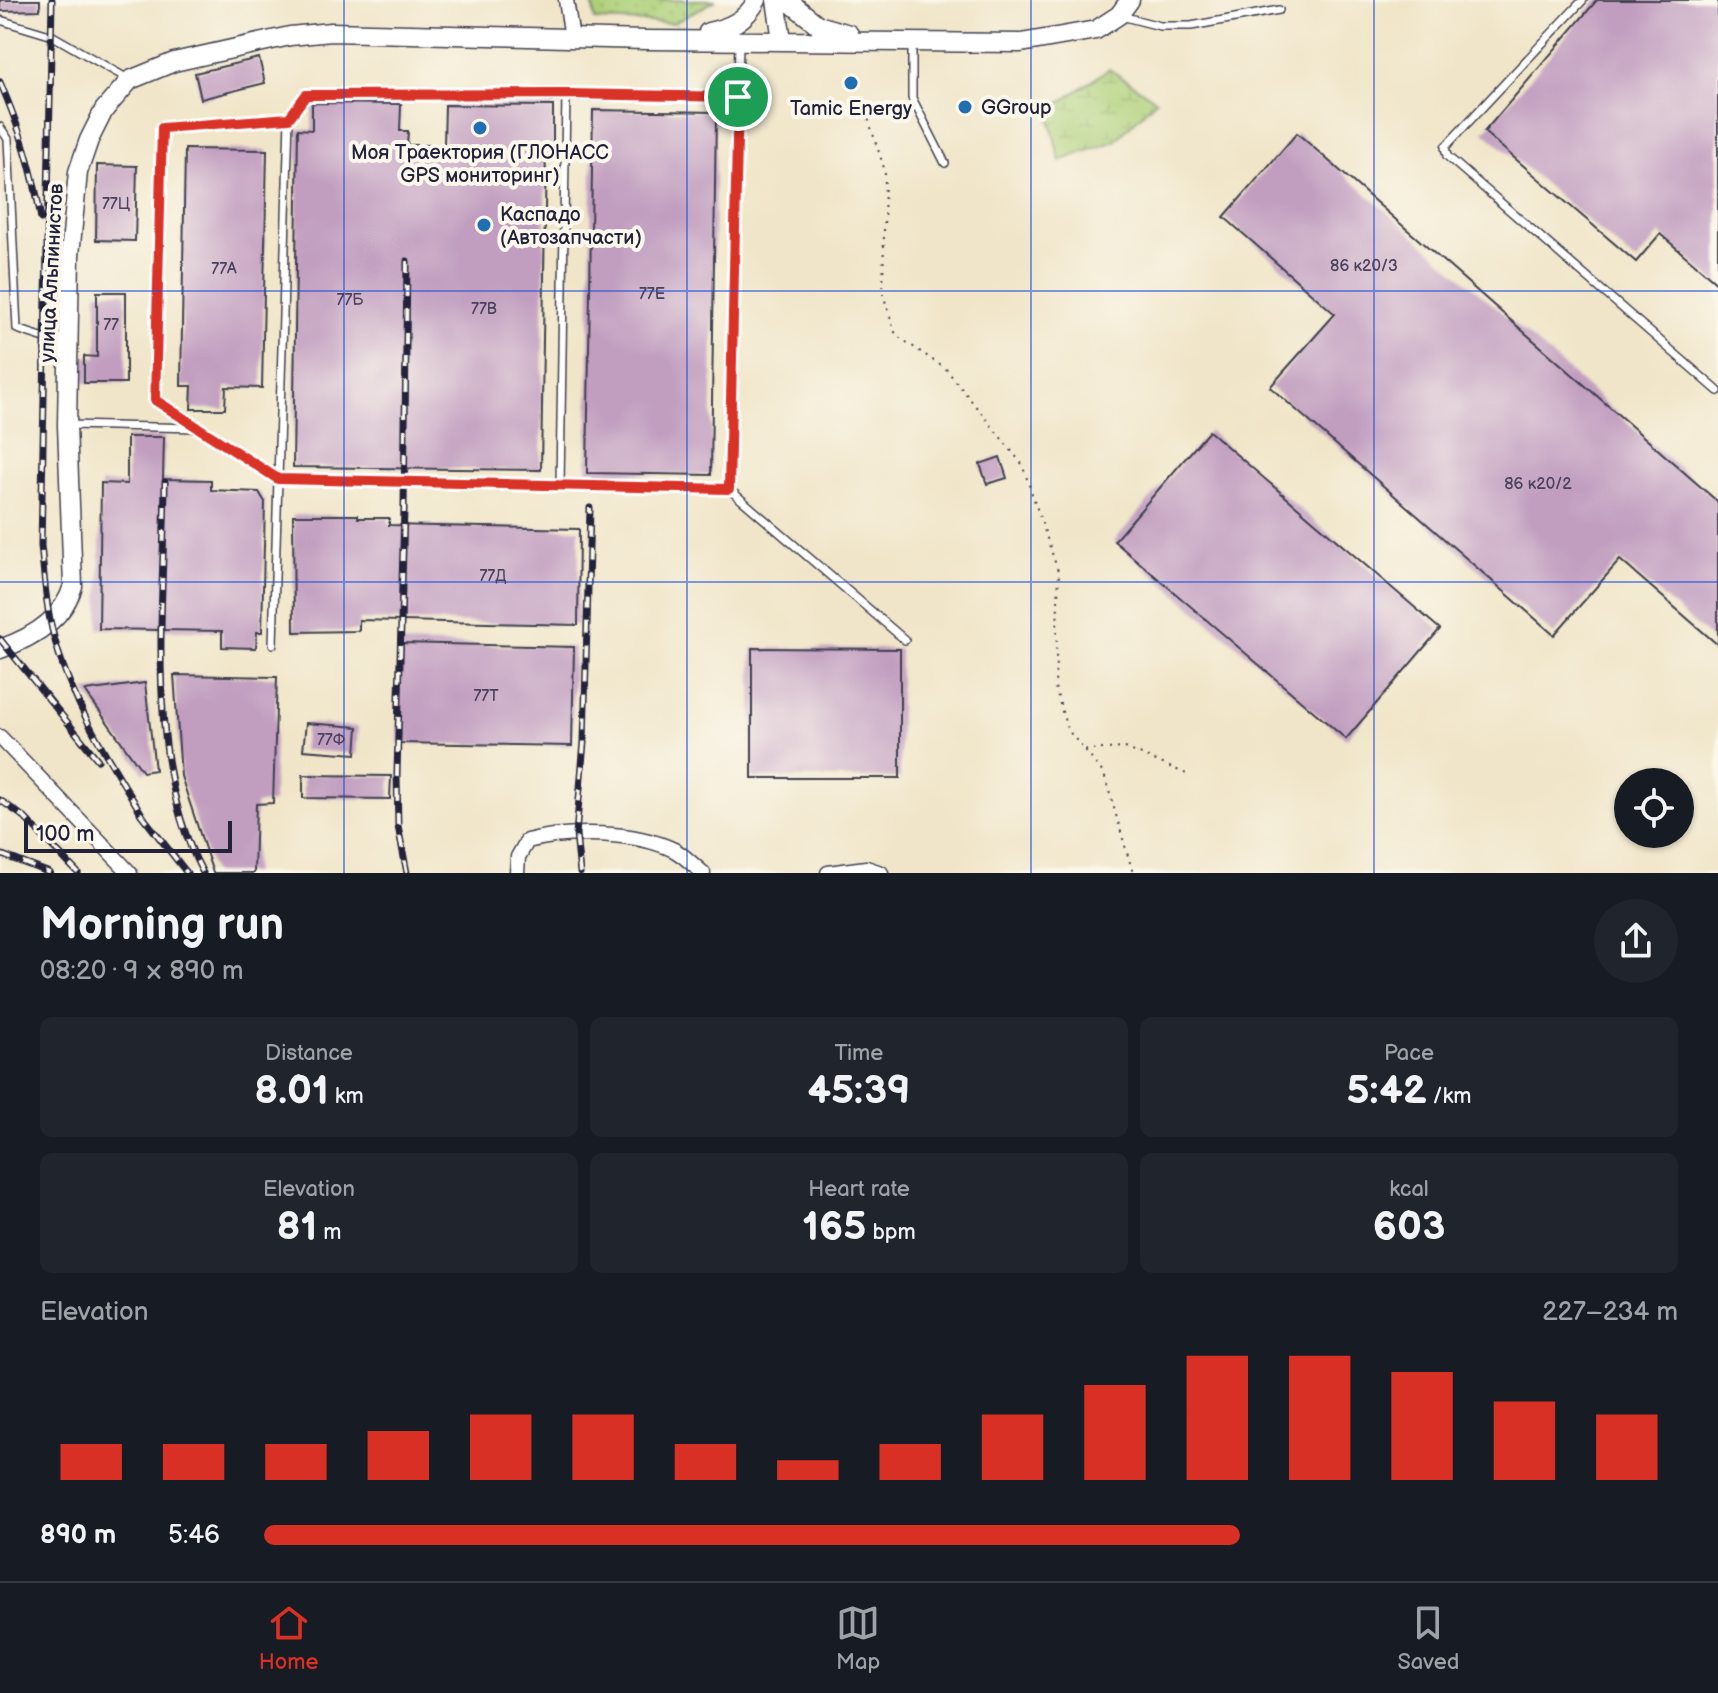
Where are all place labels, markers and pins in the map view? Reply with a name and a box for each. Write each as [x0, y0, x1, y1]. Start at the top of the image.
pin [704, 63, 772, 131]
marker: Tamic Energy [842, 74, 860, 92]
place label: GGroup [981, 96, 1052, 120]
place label: Tamic Energy [790, 97, 912, 121]
marker: GGroup [956, 98, 974, 116]
marker: Моя Траектория (ГЛОНАСС GPS мониторинг) [471, 119, 489, 137]
place label: Моя Траектория (ГЛОНАСС GPS мониторинг) [351, 141, 609, 188]
place label: Каспадо (Автозапчасти) [500, 203, 642, 250]
marker: Каспадо (Автозапчасти) [475, 216, 493, 234]

